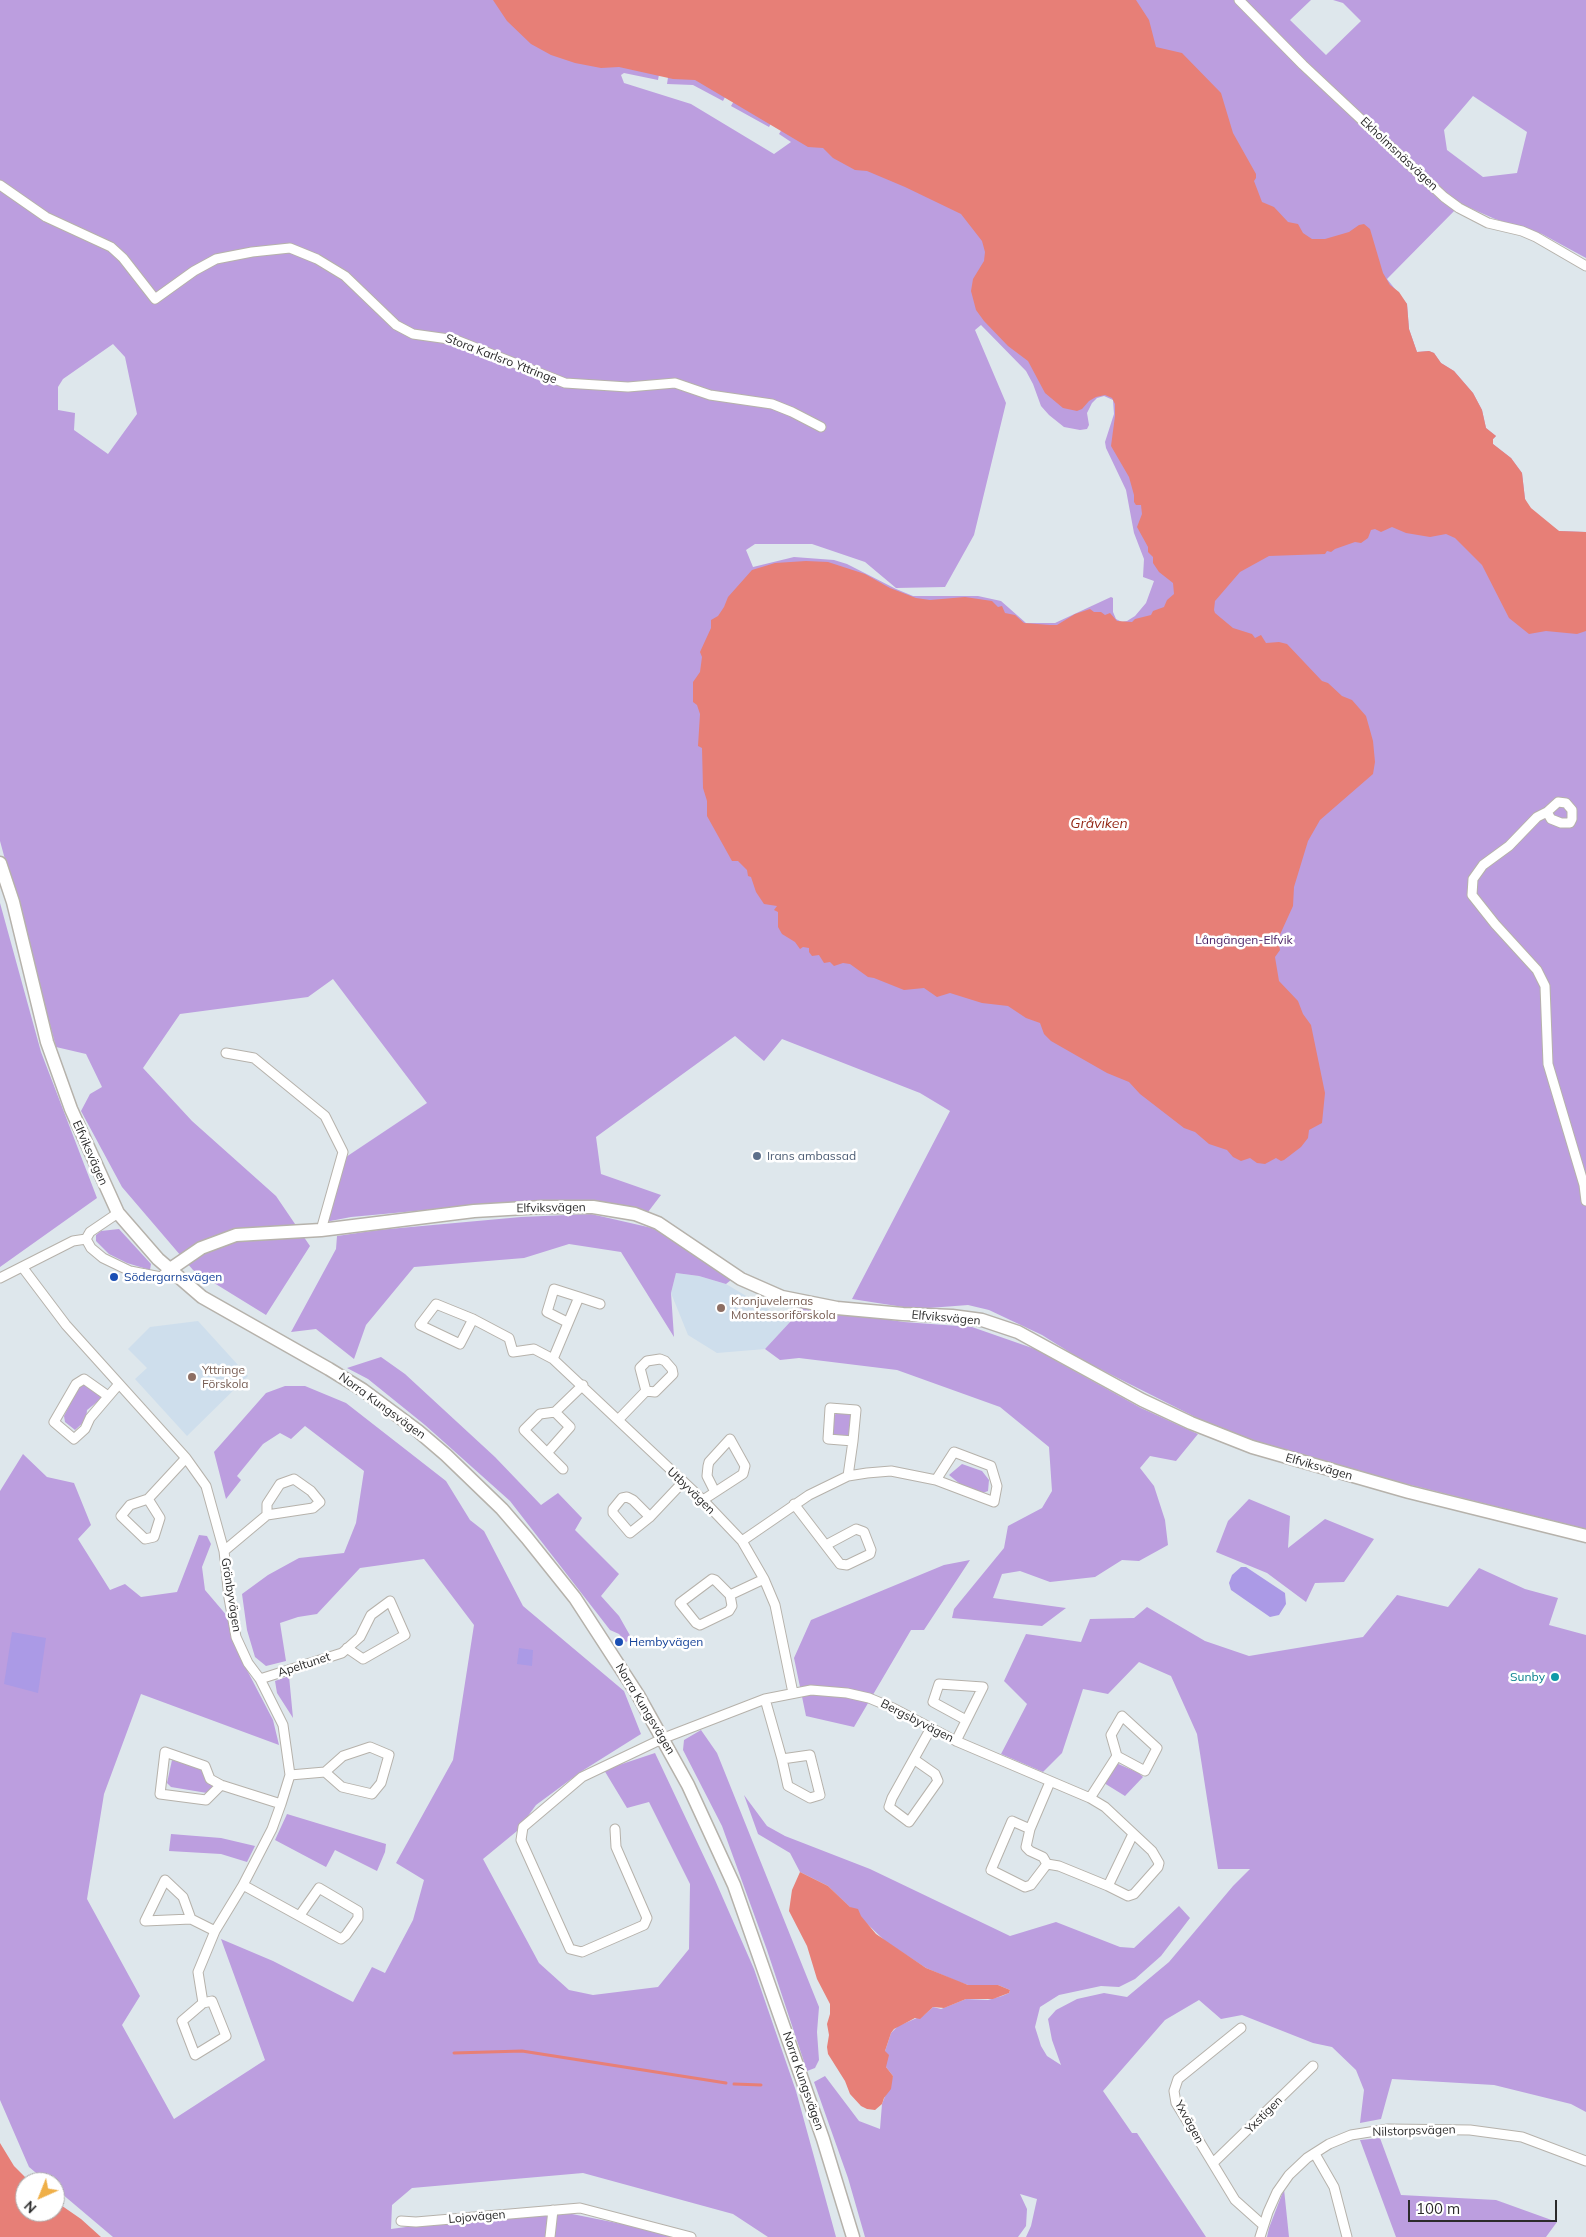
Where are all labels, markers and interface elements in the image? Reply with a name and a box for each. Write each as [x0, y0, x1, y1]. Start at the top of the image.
street label: Ekholmsnäsvägen [1357, 114, 1441, 194]
street label: Stora Karlsro Yttringe [443, 331, 559, 387]
water label: Gråviken [1070, 816, 1128, 832]
park label: Långängen-Elfvik [1195, 933, 1293, 947]
street label: Elfviksvägen [69, 1118, 111, 1188]
place label: Irans ambassad [767, 1149, 856, 1163]
marker: Irans ambassad [751, 1150, 763, 1162]
street label: Elfviksvägen [516, 1200, 586, 1216]
place label: Södergarnsvägen [124, 1270, 222, 1284]
marker: Södergarnsvägen [108, 1271, 120, 1283]
place label: Kronjuvelernas Montessoriförskola [731, 1294, 836, 1322]
marker: Kronjuvelernas Montessoriförskola [715, 1302, 727, 1314]
street label: Elfviksvägen [911, 1308, 981, 1328]
place label: Yttringe Förskola [202, 1363, 249, 1391]
street label: Norra Kungsvägen [336, 1370, 428, 1442]
marker: Yttringe Förskola [186, 1371, 198, 1383]
street label: Elfviksvägen [1284, 1451, 1354, 1483]
street label: Utbyvägen [664, 1465, 718, 1517]
street label: Grönbyvägen [218, 1557, 244, 1633]
place label: Hembyvägen [629, 1635, 703, 1649]
marker: Hembyvägen [613, 1636, 625, 1648]
street label: Apeltunet [276, 1650, 332, 1680]
street label: Norra Kungsvägen [612, 1661, 678, 1757]
place label: Sunby [1510, 1670, 1545, 1684]
marker: Sunby [1549, 1671, 1561, 1683]
street label: Bergsbyvägen [878, 1696, 956, 1746]
street label: Norra Kungsvägen [779, 2030, 827, 2132]
street label: Yxstigen [1242, 2093, 1286, 2137]
street label: Yxvägen [1171, 2098, 1207, 2146]
street label: Nilstorpsvägen [1372, 2122, 1456, 2140]
north arrow [15, 2172, 65, 2222]
scale bar [1411, 2190, 1560, 2222]
text: N [20, 2197, 40, 2217]
text: 100 m [1416, 2199, 1460, 2218]
street label: Lojovägen [448, 2207, 506, 2227]

